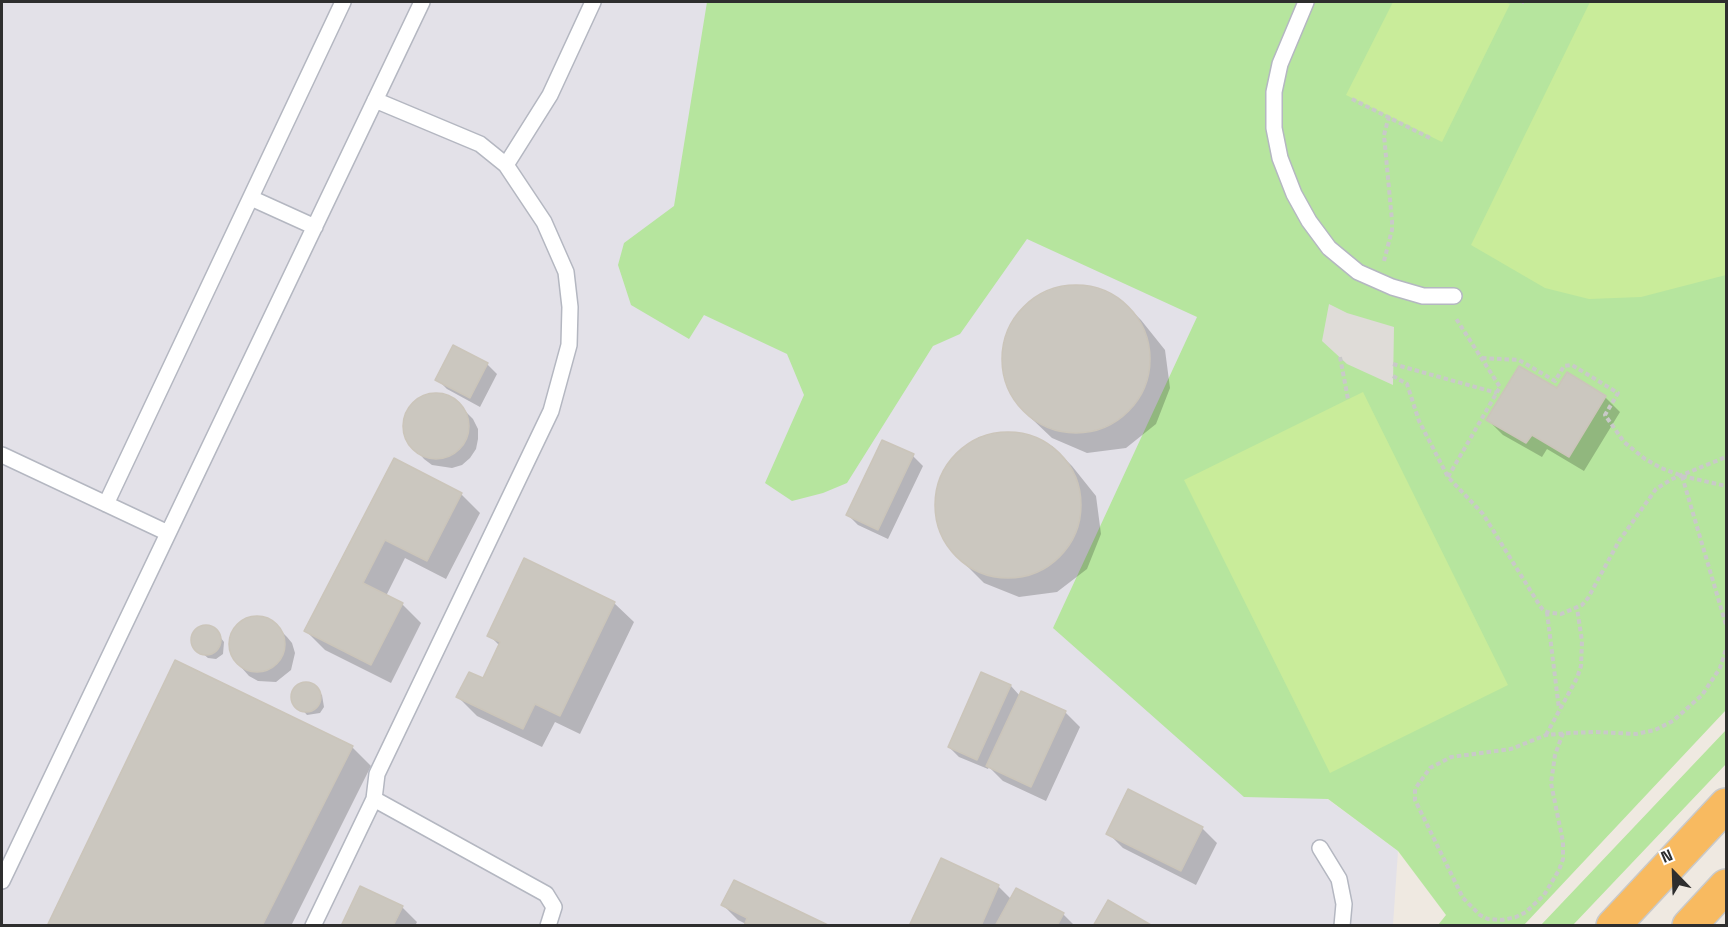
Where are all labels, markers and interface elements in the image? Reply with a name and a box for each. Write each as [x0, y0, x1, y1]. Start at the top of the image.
north arrow [1644, 843, 1704, 903]
text: N [1658, 844, 1676, 868]

